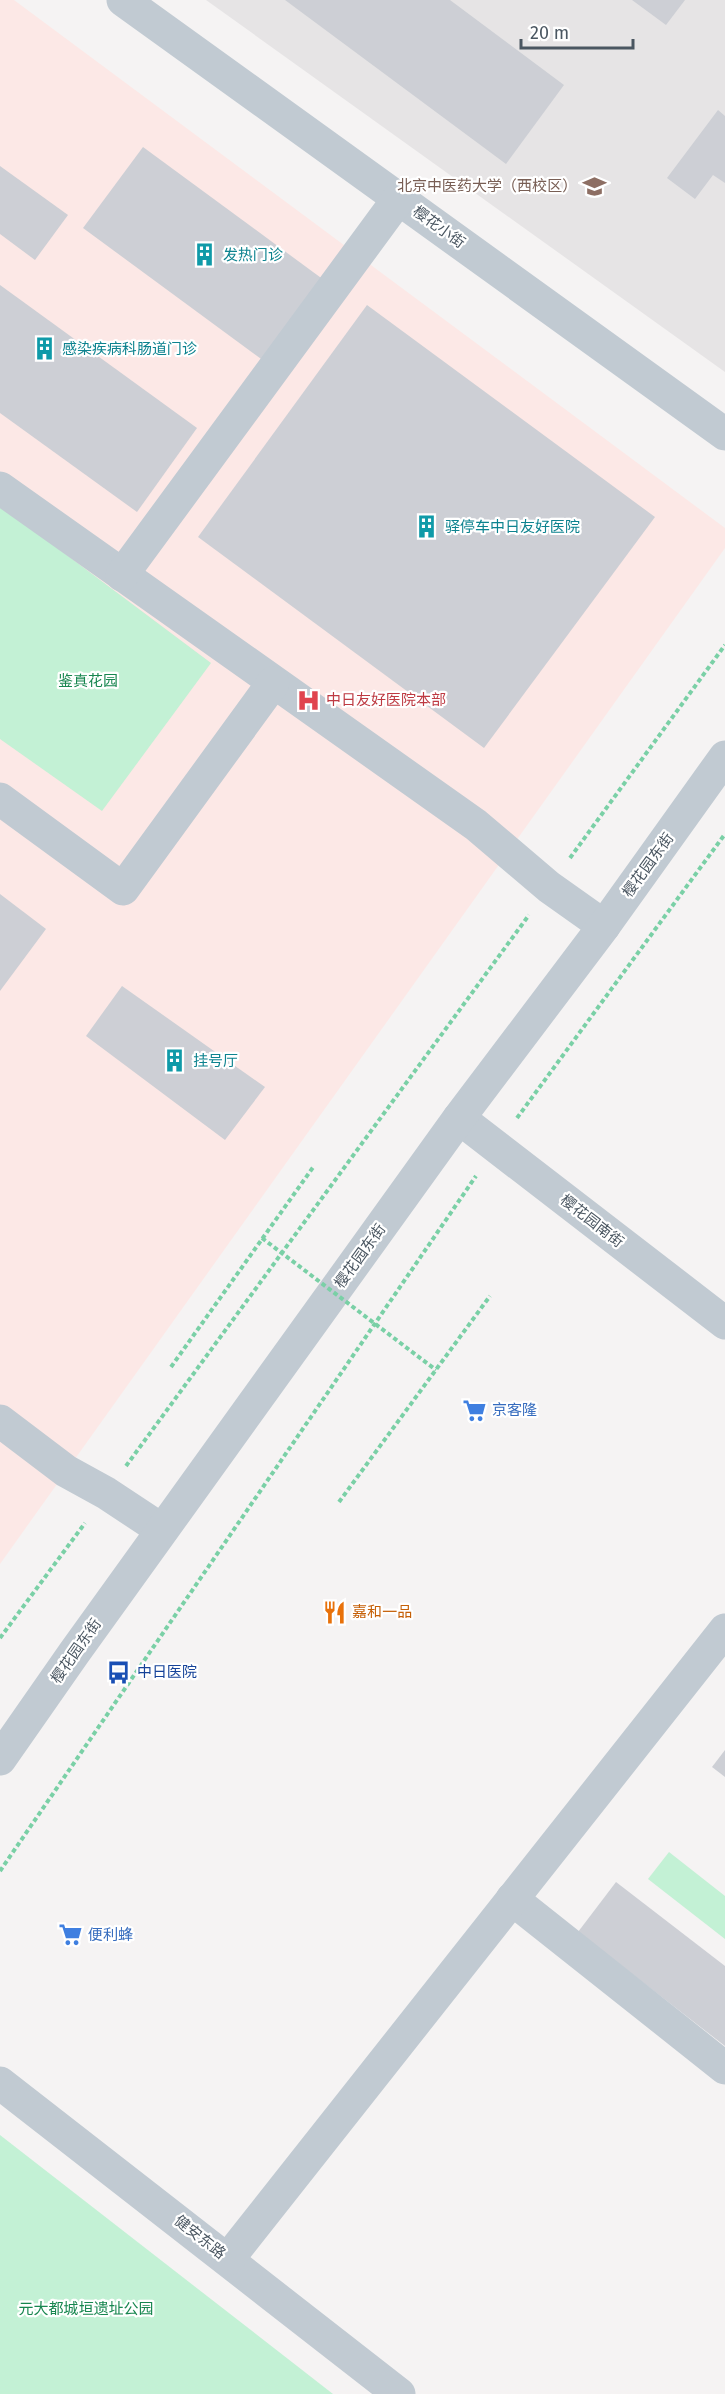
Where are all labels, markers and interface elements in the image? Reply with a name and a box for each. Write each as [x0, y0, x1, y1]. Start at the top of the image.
scale bar [521, 12, 634, 50]
text: 20 m [530, 22, 569, 44]
school or university icon: 北京中医药大学（西校区） [582, 173, 608, 199]
place label: 北京中医药大学（西校区） [397, 177, 577, 195]
street label: 樱花小街 [409, 202, 469, 252]
building icon: 发热门诊 [192, 242, 218, 268]
place label: 发热门诊 [223, 246, 283, 264]
building icon: 感染疾病科肠道门诊 [31, 336, 57, 362]
place label: 感染疾病科肠道门诊 [62, 340, 197, 358]
building icon: 驿停车中日友好医院 [414, 514, 440, 540]
place label: 驿停车中日友好医院 [445, 518, 580, 536]
park label: 鉴真花园 [58, 672, 118, 690]
hospital icon: 中日友好医院本部 [295, 687, 321, 713]
place label: 中日友好医院本部 [326, 691, 446, 709]
street label: 樱花园东街 [619, 829, 677, 901]
building icon: 挂号厅 [162, 1048, 188, 1074]
place label: 挂号厅 [193, 1052, 238, 1070]
street label: 樱花园南街 [557, 1191, 627, 1251]
street label: 樱花园东街 [331, 1220, 389, 1292]
supermarket icon: 京客隆 [461, 1397, 487, 1423]
place label: 京客隆 [492, 1401, 537, 1419]
restaurant icon: 嘉和一品 [321, 1599, 347, 1625]
place label: 嘉和一品 [352, 1603, 412, 1621]
street label: 樱花园东街 [47, 1615, 105, 1687]
bus stop icon: 中日医院 [106, 1659, 132, 1685]
place label: 中日医院 [137, 1663, 197, 1681]
supermarket icon: 便利蜂 [57, 1922, 83, 1948]
place label: 便利蜂 [88, 1926, 133, 1944]
street label: 健安东路 [171, 2211, 229, 2263]
park label: 元大都城垣遗址公园 [18, 2300, 154, 2318]

